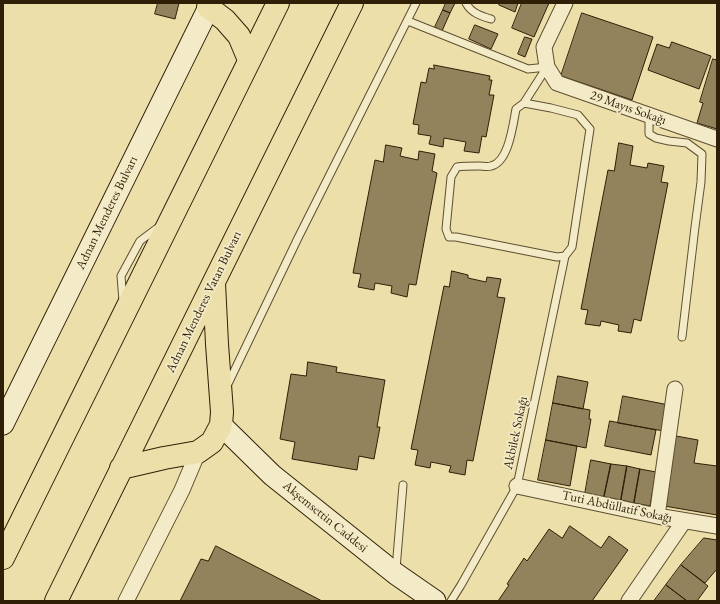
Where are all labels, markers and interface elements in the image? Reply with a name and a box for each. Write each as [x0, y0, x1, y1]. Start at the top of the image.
street label: 29 Mayıs Sokağı [588, 88, 668, 128]
street label: Adnan Menderes Bulvarı [73, 154, 141, 272]
street label: Adnan Menderes Vatan Bulvarı [163, 229, 245, 375]
street label: Akbilek Sokağı [501, 395, 531, 471]
street label: Akşemsettin Caddesi [279, 478, 371, 556]
street label: Tuti Abdüllatif Sokağı [560, 488, 674, 526]

